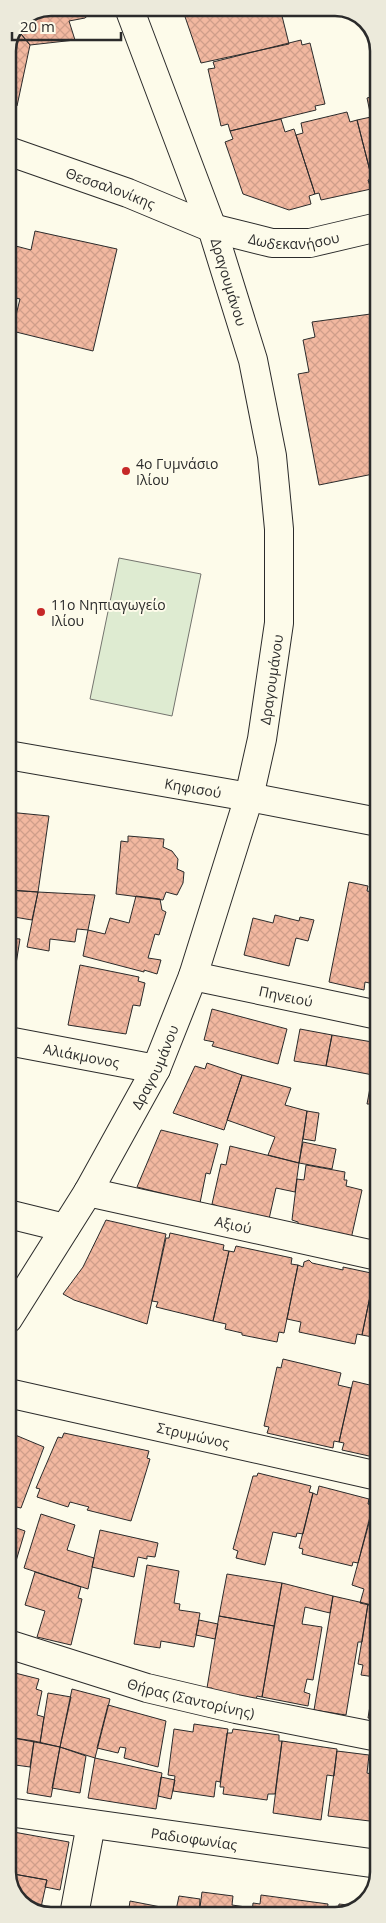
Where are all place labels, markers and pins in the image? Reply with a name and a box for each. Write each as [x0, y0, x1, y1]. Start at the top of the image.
place label: 4ο Γυμνάσιο Ιλίου [136, 454, 218, 489]
marker: 4ο Γυμνάσιο Ιλίου [120, 465, 132, 477]
place label: 11ο Νηπιαγωγείο Ιλίου [51, 595, 166, 630]
marker: 11ο Νηπιαγωγείο Ιλίου [35, 606, 47, 618]

